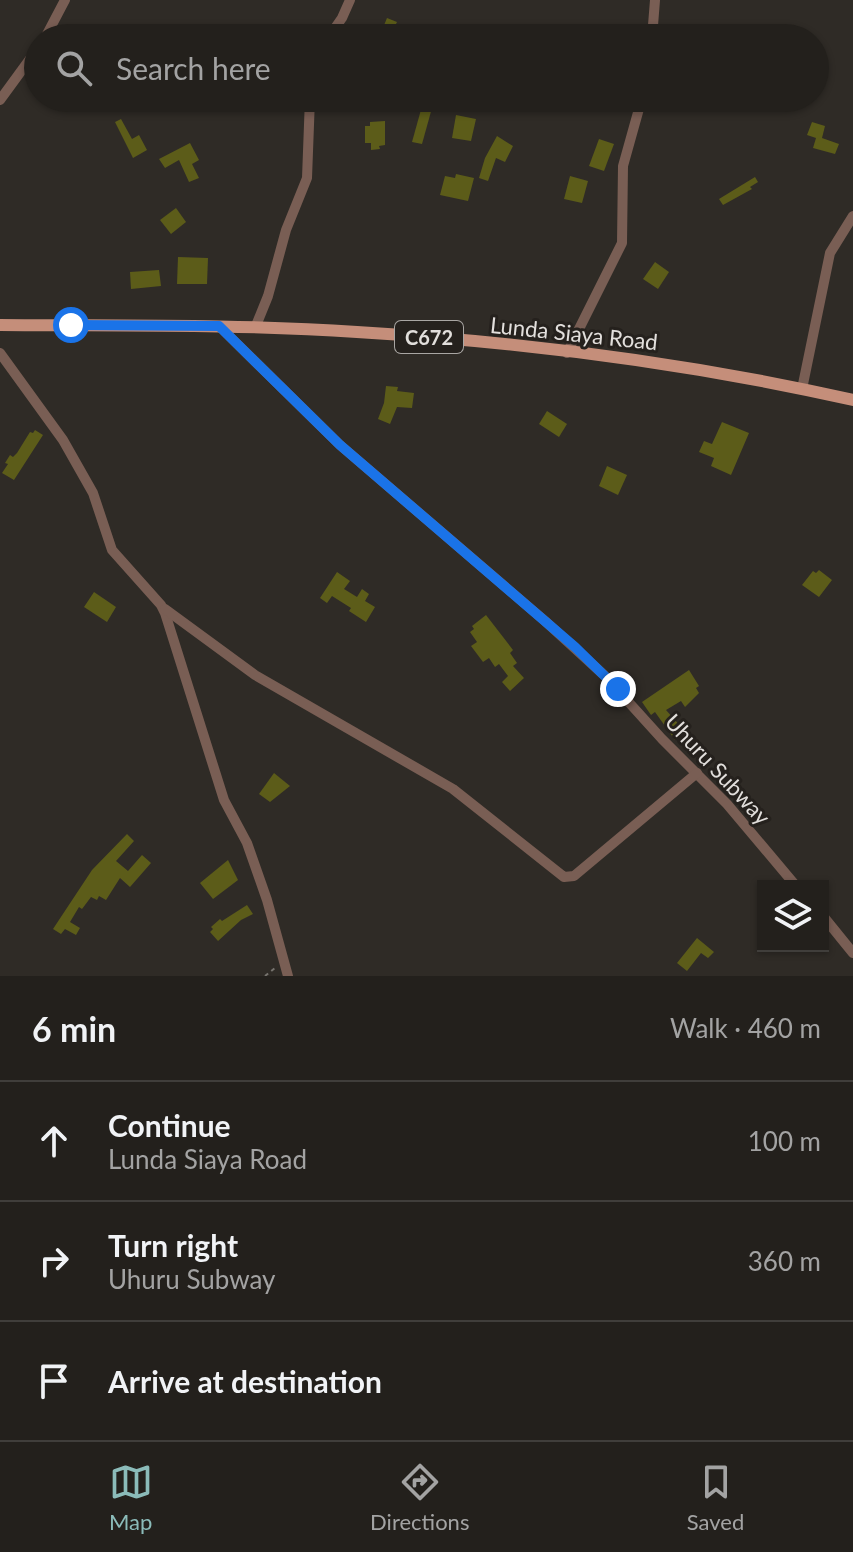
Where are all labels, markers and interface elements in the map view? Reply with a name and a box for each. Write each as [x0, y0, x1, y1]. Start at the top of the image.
search box [24, 24, 829, 112]
icon: search [52, 46, 96, 90]
text: Search here [116, 50, 271, 86]
route start [53, 307, 89, 343]
street label: Lunda Siaya Road [489, 311, 659, 355]
road number: C672 [395, 321, 463, 353]
route end [600, 671, 636, 707]
street label: Uhuru Subway [660, 708, 777, 831]
map controls [757, 880, 829, 952]
button: layers [757, 880, 829, 952]
text: 6 min [32, 1008, 116, 1049]
text: Walk · 460 m [670, 1012, 821, 1044]
text: Continue [108, 1107, 231, 1143]
icon: ahead [32, 1119, 76, 1163]
text: 100 m [748, 1125, 821, 1157]
text: Lunda Siaya Road [108, 1143, 307, 1175]
text: Turn right [108, 1227, 238, 1263]
icon: right [32, 1239, 76, 1283]
text: 360 m [748, 1245, 821, 1277]
text: Uhuru Subway [108, 1263, 276, 1295]
icon: arrive [32, 1359, 76, 1403]
text: Arrive at destination [108, 1363, 382, 1399]
tab: Map [109, 1460, 153, 1535]
tab: Directions [370, 1460, 469, 1535]
tab: Saved [687, 1460, 744, 1535]

